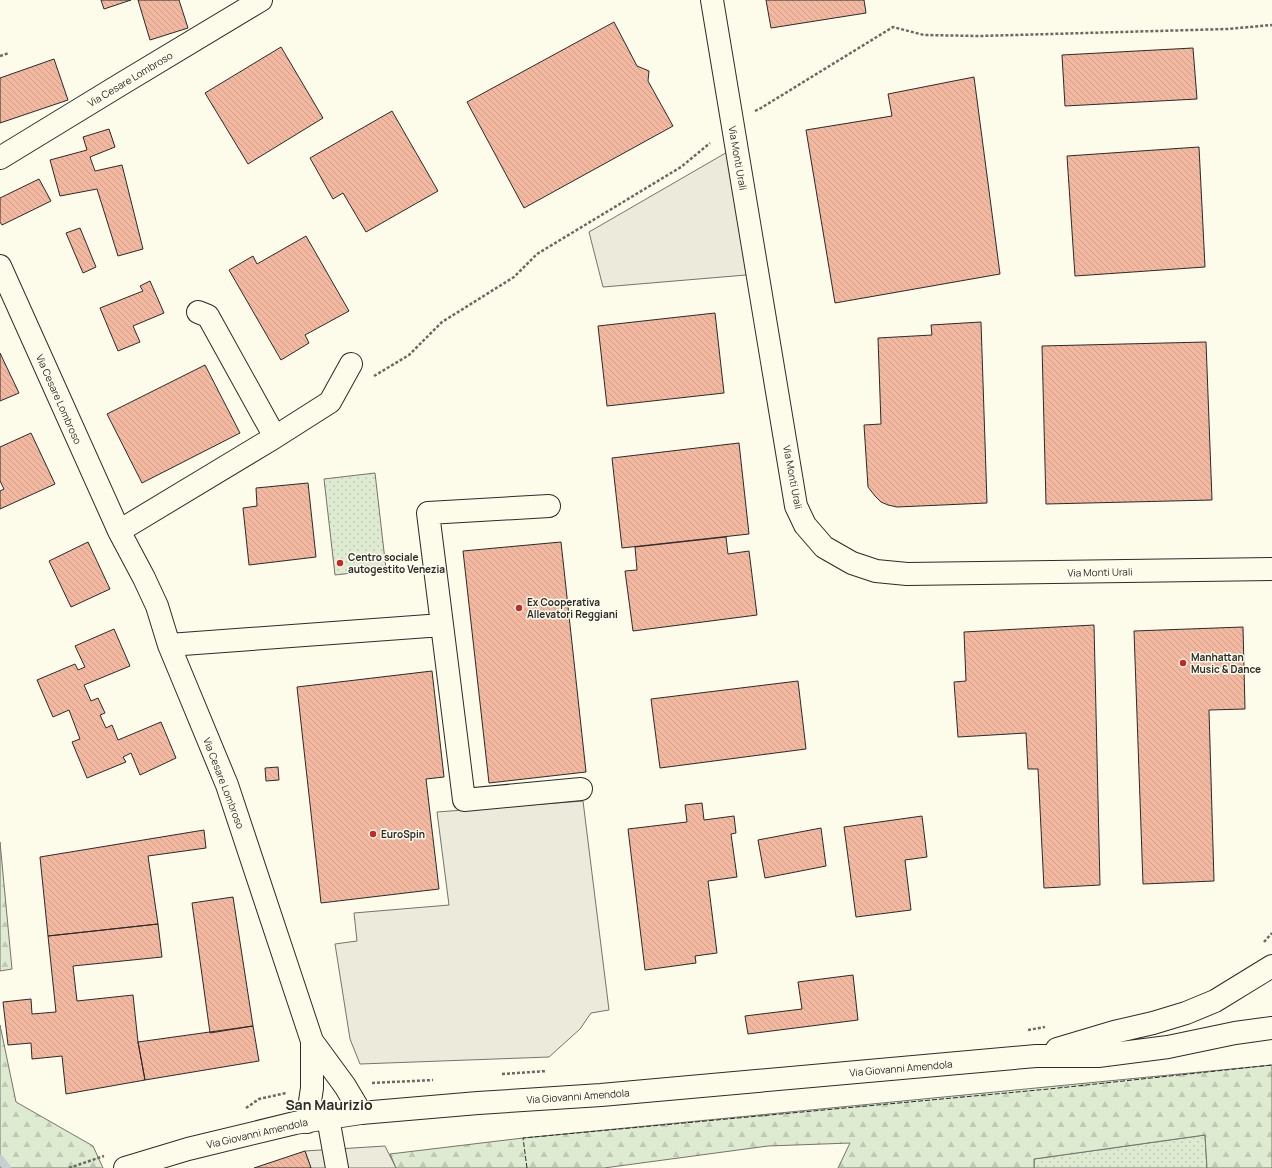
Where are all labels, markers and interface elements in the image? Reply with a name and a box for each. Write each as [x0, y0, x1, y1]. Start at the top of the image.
street label: Via Cesare Lombroso [85, 48, 175, 110]
street label: Via Monti Urali [725, 125, 751, 191]
street label: Via Cesare Lombroso [33, 352, 85, 446]
street label: Via Monti Urali [780, 444, 806, 510]
place label: Centro sociale autogestito Venezia [348, 550, 445, 576]
marker: Centro sociale autogestito Venezia [335, 558, 345, 568]
street label: Via Monti Urali [1067, 564, 1133, 580]
place label: Ex Cooperativa Allevatori Reggiani [527, 595, 618, 621]
marker: Ex Cooperativa Allevatori Reggiani [514, 603, 524, 613]
place label: Manhattan Music & Dance [1191, 650, 1261, 676]
marker: Manhattan Music & Dance [1178, 658, 1188, 668]
street label: Via Cesare Lombroso [200, 735, 248, 831]
place label: EuroSpin [381, 827, 425, 841]
marker: EuroSpin [368, 829, 378, 839]
street label: Via Giovanni Amendola [849, 1057, 953, 1079]
street label: Via Giovanni Amendola [526, 1085, 630, 1107]
district label: San Maurizio [285, 1095, 373, 1114]
street label: Via Giovanni Amendola [205, 1115, 309, 1151]

